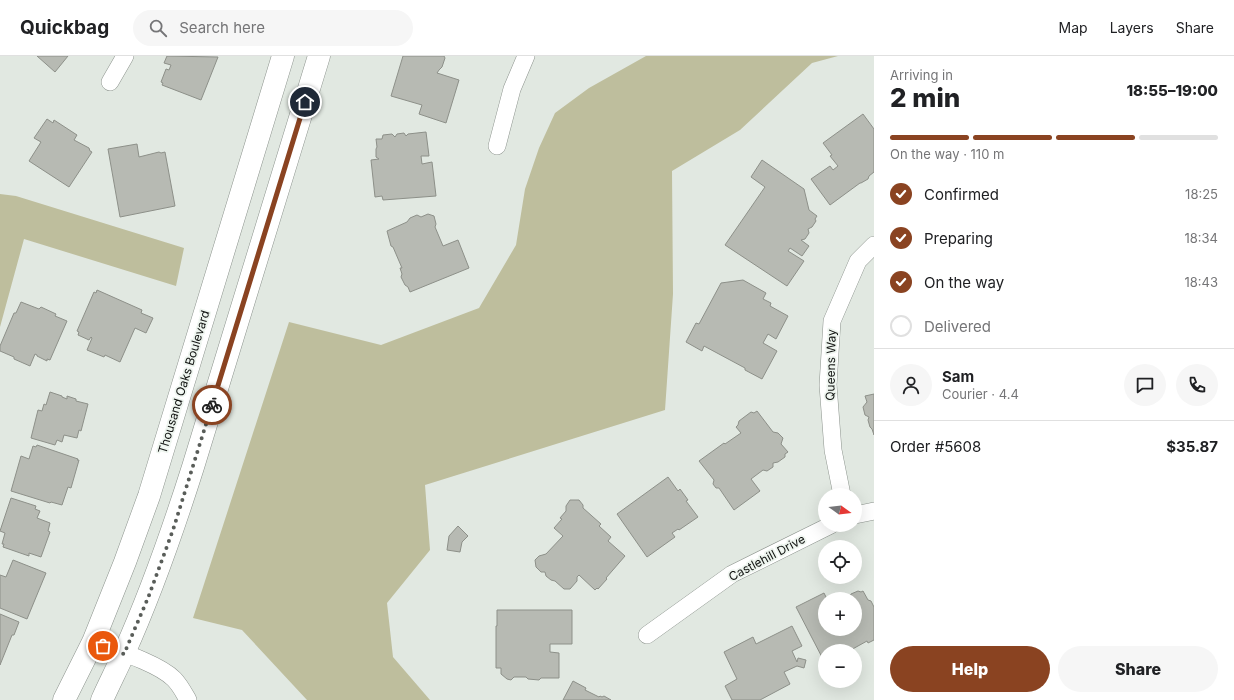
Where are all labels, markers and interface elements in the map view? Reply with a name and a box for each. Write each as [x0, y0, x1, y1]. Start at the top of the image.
search box [133, 10, 413, 46]
text: Quickbag [20, 16, 109, 39]
icon: search [147, 17, 169, 39]
text: Search here [179, 18, 265, 37]
text: Map [1059, 19, 1088, 36]
text: Layers [1110, 19, 1154, 36]
text: Share [1176, 19, 1214, 36]
text: Arriving in [890, 67, 953, 83]
text: 18:55–19:00 [1126, 81, 1218, 100]
text: 2 min [890, 82, 960, 113]
pin [288, 85, 322, 119]
icon: home [294, 91, 316, 113]
text: On the way · 110 m [890, 146, 1004, 162]
icon: check [890, 183, 912, 205]
text: Confirmed [924, 185, 999, 204]
text: 18:25 [1185, 186, 1218, 202]
icon: check [890, 227, 912, 249]
text: Preparing [924, 229, 993, 248]
text: 18:34 [1184, 230, 1218, 246]
icon: check [890, 271, 912, 293]
text: On the way [924, 273, 1004, 292]
text: 18:43 [1184, 274, 1218, 290]
street label: Thousand Oaks Boulevard [155, 308, 212, 455]
text: Delivered [924, 317, 991, 336]
street label: Queens Way [822, 329, 839, 401]
button: person [890, 364, 932, 406]
button: chat [1124, 364, 1166, 406]
button: phone [1176, 364, 1218, 406]
text: Sam [942, 367, 974, 386]
courier [192, 385, 232, 425]
text: Courier · 4.4 [942, 386, 1019, 402]
icon: bike [201, 394, 223, 416]
text: Order #5608 [890, 437, 981, 456]
text: $35.87 [1166, 437, 1218, 456]
north arrow [818, 488, 862, 532]
map controls [818, 488, 862, 688]
street label: Castlehill Drive [726, 531, 808, 584]
button: locate [818, 540, 862, 584]
button: + [818, 592, 862, 636]
pin [86, 629, 120, 663]
icon: bag [92, 635, 114, 657]
button: − [818, 644, 862, 688]
button: Help [890, 646, 1050, 692]
button: Share [1058, 646, 1218, 692]

